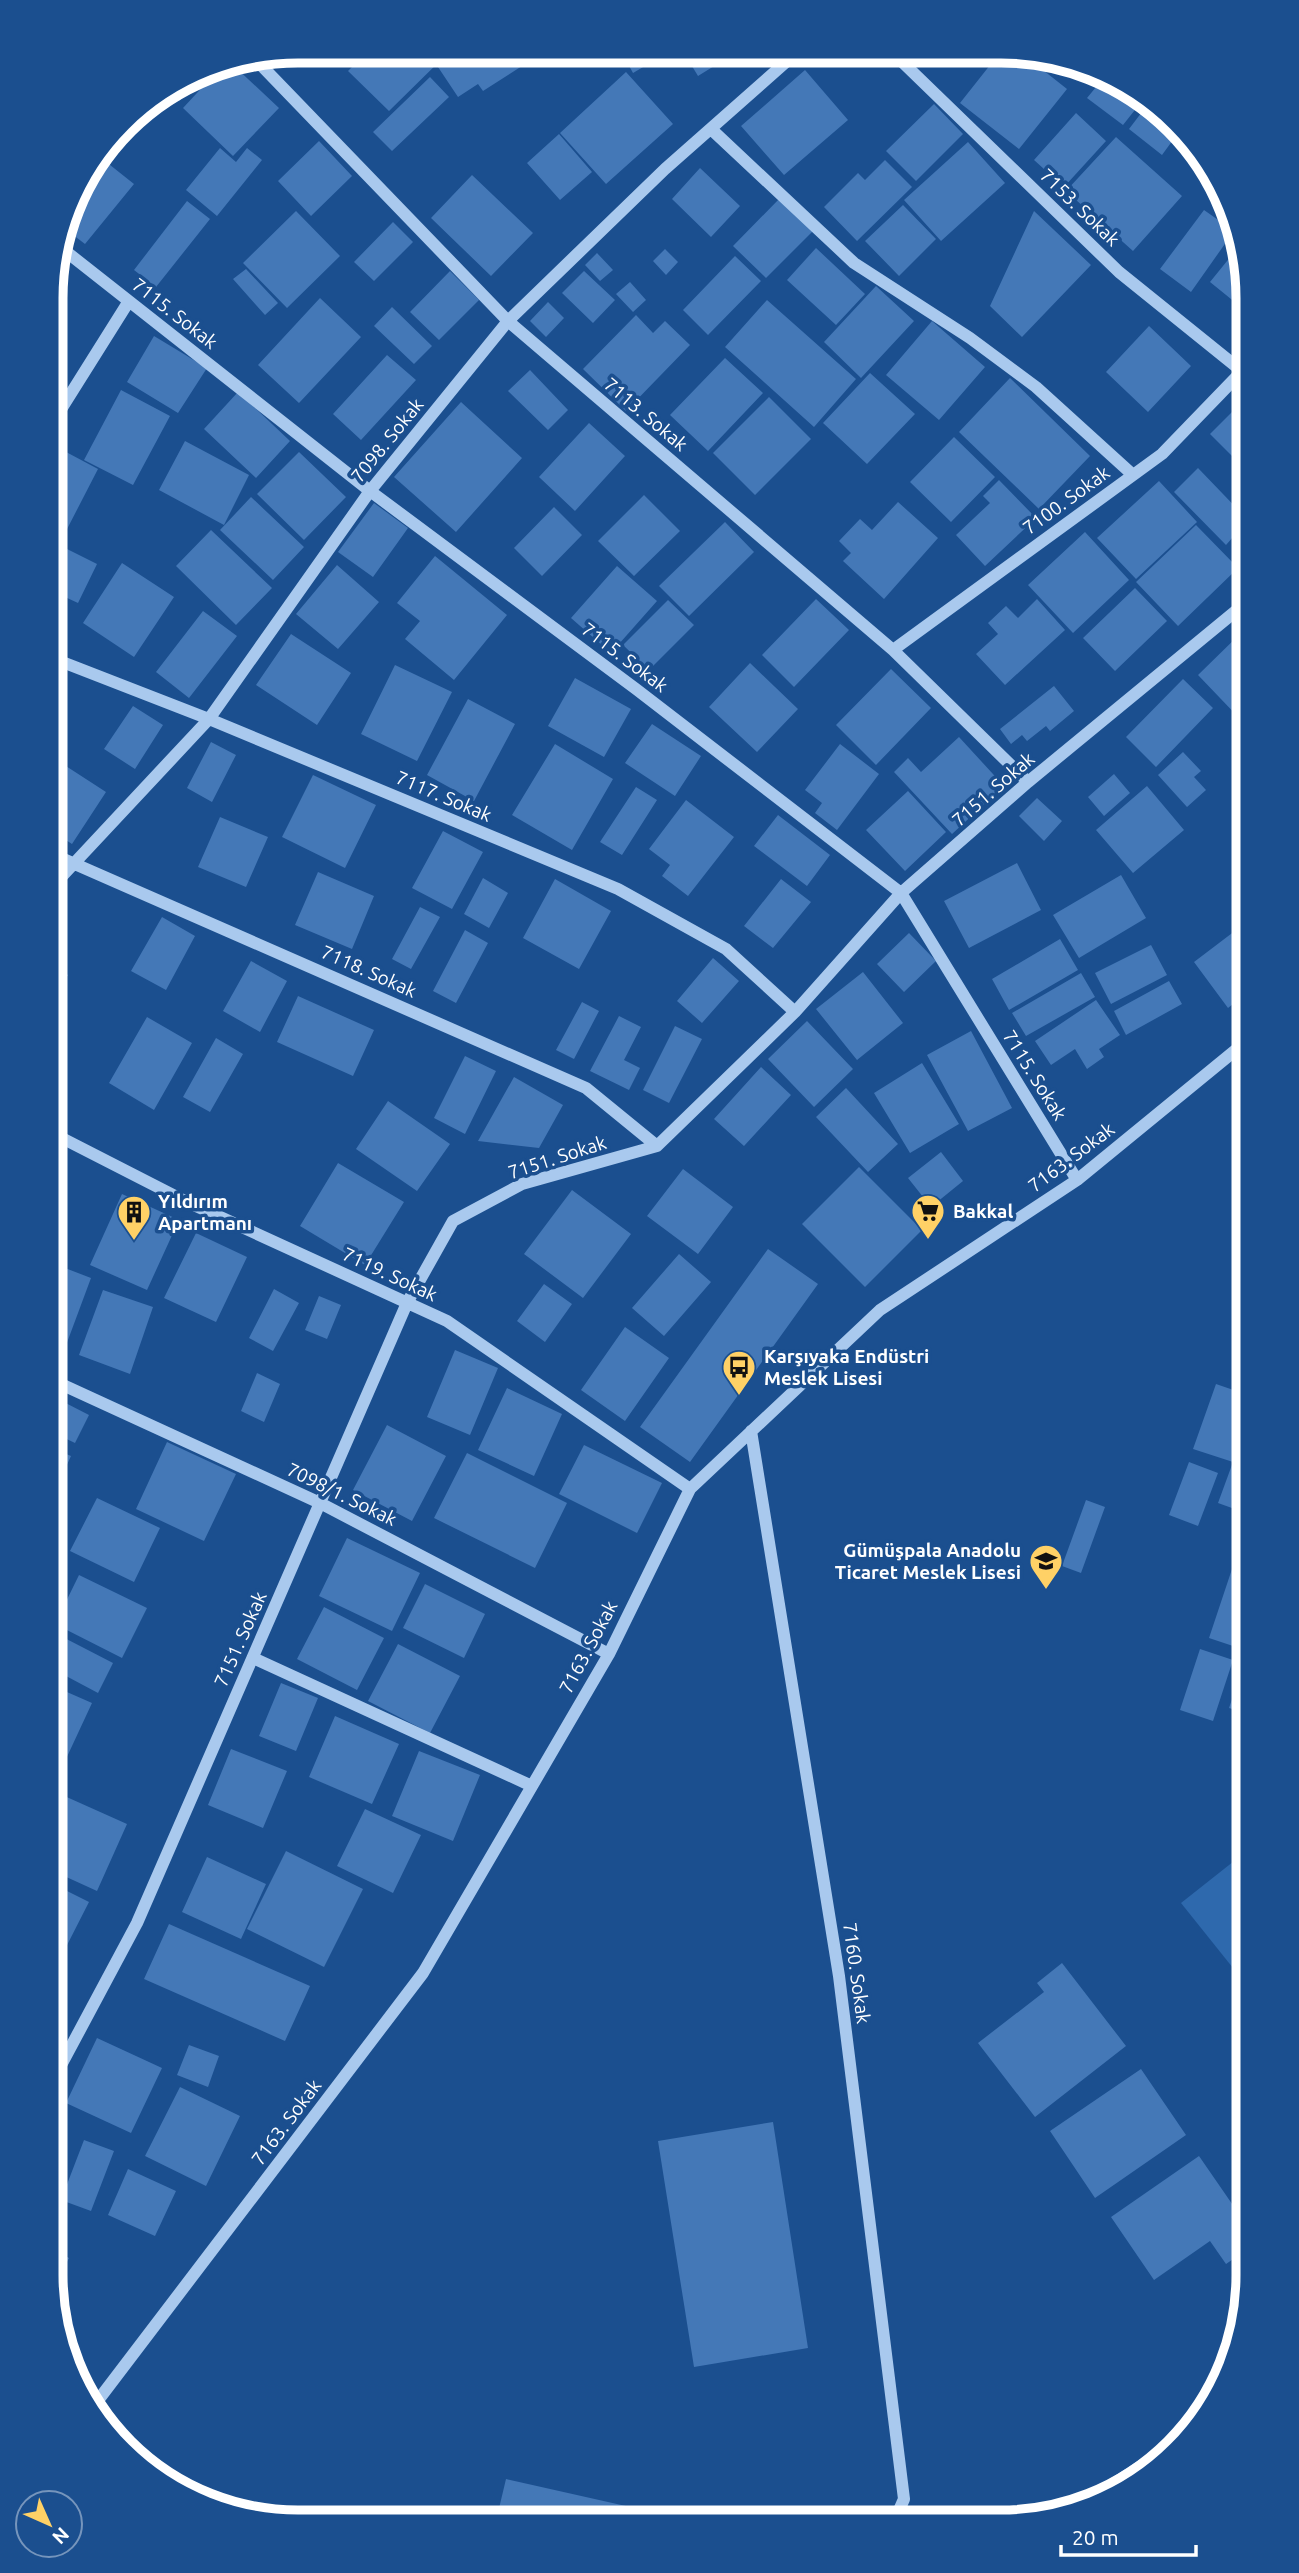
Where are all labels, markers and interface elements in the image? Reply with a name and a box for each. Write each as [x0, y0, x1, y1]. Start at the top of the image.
street label: 7153. Sokak [1036, 164, 1125, 251]
street label: 7115. Sokak [128, 273, 222, 353]
street label: 7113. Sokak [600, 373, 692, 455]
street label: 7098. Sokak [346, 393, 428, 487]
street label: 7100. Sokak [1018, 461, 1114, 539]
street label: 7115. Sokak [578, 618, 673, 697]
street label: 7151. Sokak [947, 747, 1039, 831]
street label: 7117. Sokak [393, 766, 496, 826]
street label: 7118. Sokak [318, 940, 420, 1002]
street label: 7115. Sokak [999, 1026, 1072, 1124]
street label: 7163. Sokak [1024, 1117, 1119, 1196]
street label: 7151. Sokak [505, 1131, 609, 1183]
place label: Yıldırım Apartmanı [158, 1190, 252, 1234]
supermarket icon: Bakkal [909, 1192, 947, 1241]
building icon: Yıldırım Apartmanı [115, 1193, 153, 1242]
place label: Bakkal [953, 1200, 1013, 1222]
street label: 7119. Sokak [339, 1242, 441, 1306]
place label: Karşıyaka Endüstri Meslek Lisesi [764, 1345, 929, 1389]
bus stop icon: Karşıyaka Endüstri Meslek Lisesi [720, 1348, 758, 1397]
street label: 7098/1. Sokak [283, 1458, 401, 1530]
place label: Gümüşpala Anadolu Ticaret Meslek Lisesi [835, 1539, 1021, 1583]
school or university icon: Gümüşpala Anadolu Ticaret Meslek Lisesi [1027, 1542, 1065, 1591]
street label: 7151. Sokak [209, 1588, 271, 1690]
street label: 7163. Sokak [554, 1596, 622, 1697]
street label: 7160. Sokak [839, 1921, 875, 2025]
street label: 7163. Sokak [247, 2074, 326, 2169]
north arrow [14, 2489, 84, 2559]
scale bar [1061, 2514, 1196, 2558]
text: N [48, 2523, 74, 2549]
text: 20 m [1072, 2525, 1119, 2549]

